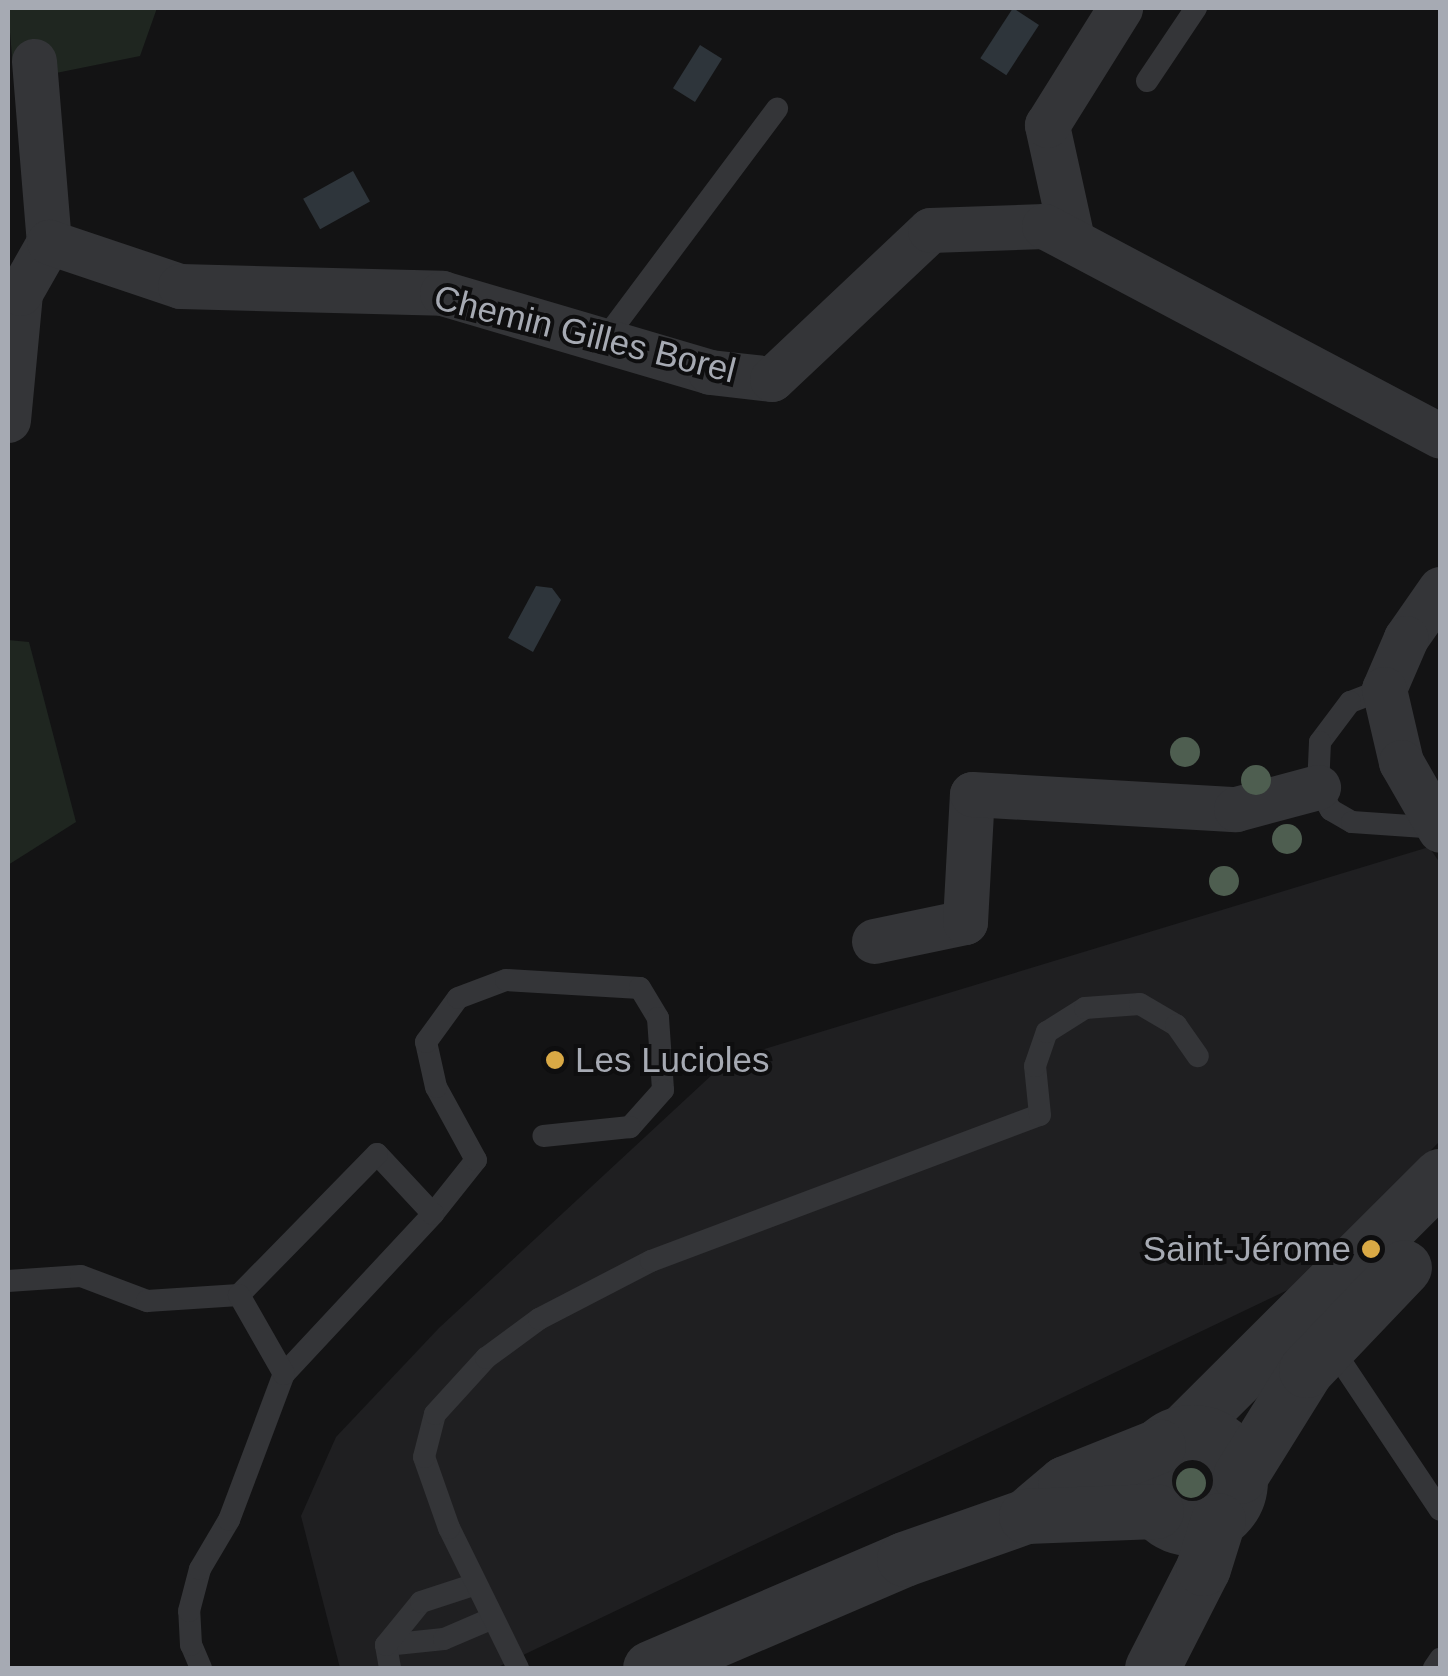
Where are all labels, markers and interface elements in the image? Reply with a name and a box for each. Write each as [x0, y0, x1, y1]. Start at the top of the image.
street label: Chemin Gilles Borel [430, 276, 740, 392]
place label: Les Lucioles [575, 1039, 770, 1081]
marker: Les Lucioles [544, 1049, 566, 1071]
place label: Saint-Jérome [1143, 1228, 1351, 1270]
marker: Saint-Jérome [1360, 1238, 1382, 1260]

